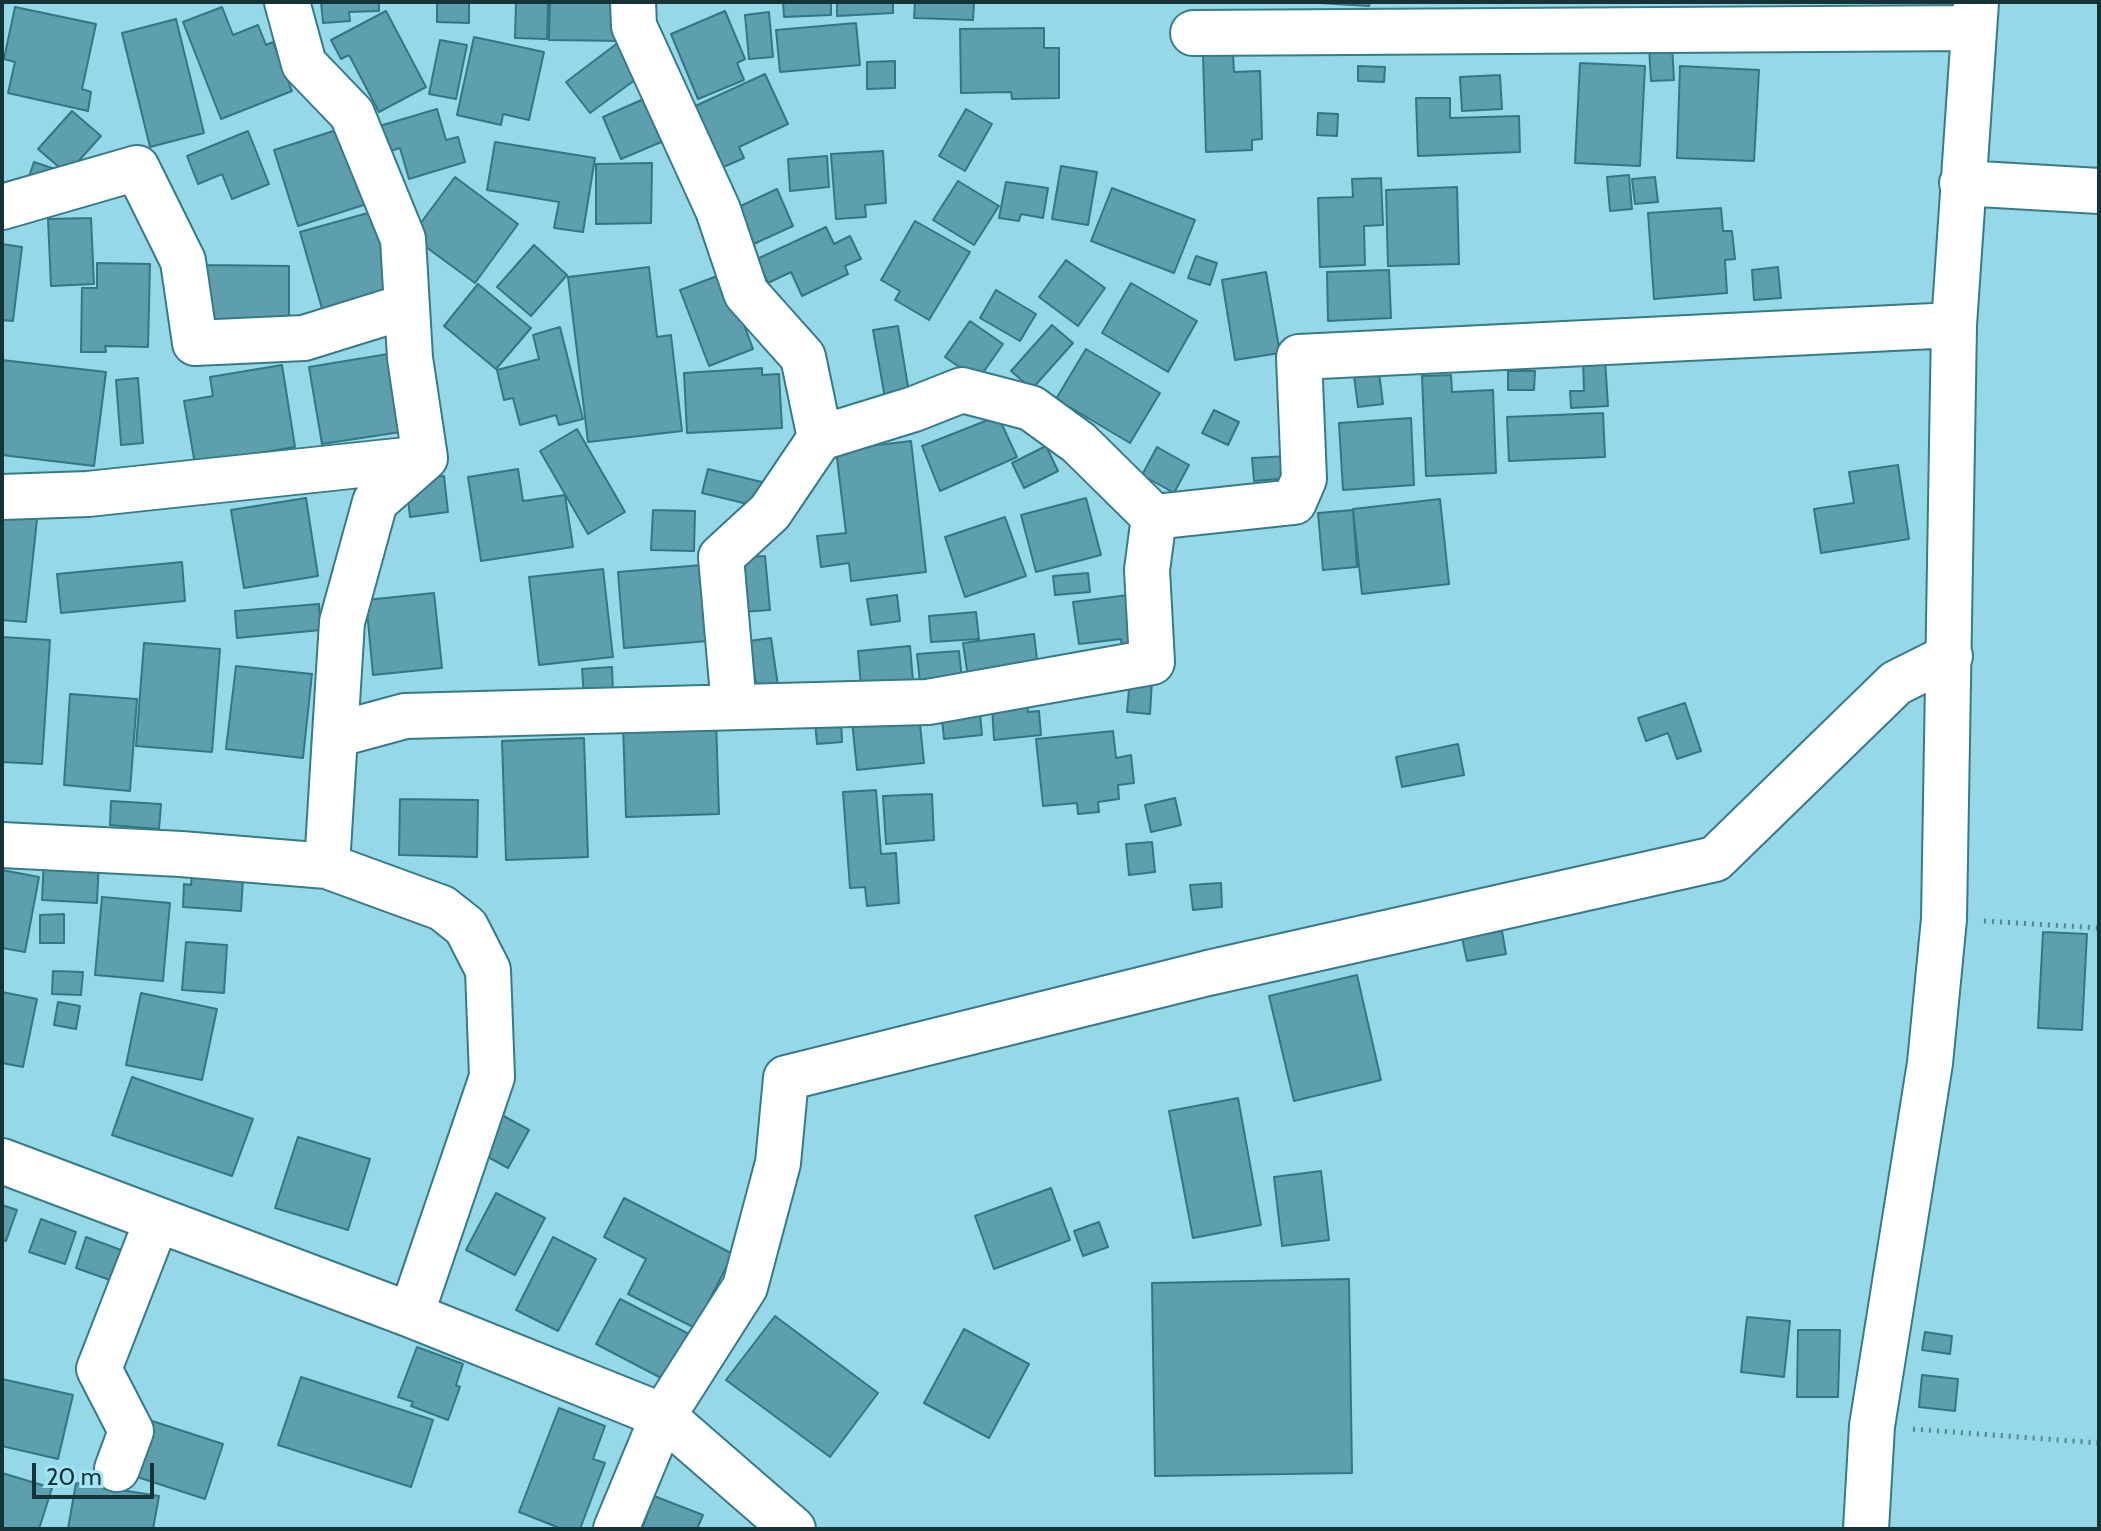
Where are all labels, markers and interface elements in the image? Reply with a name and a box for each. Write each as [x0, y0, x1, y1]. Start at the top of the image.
scale bar [36, 1447, 158, 1497]
text: 20 m [46, 1462, 102, 1491]

